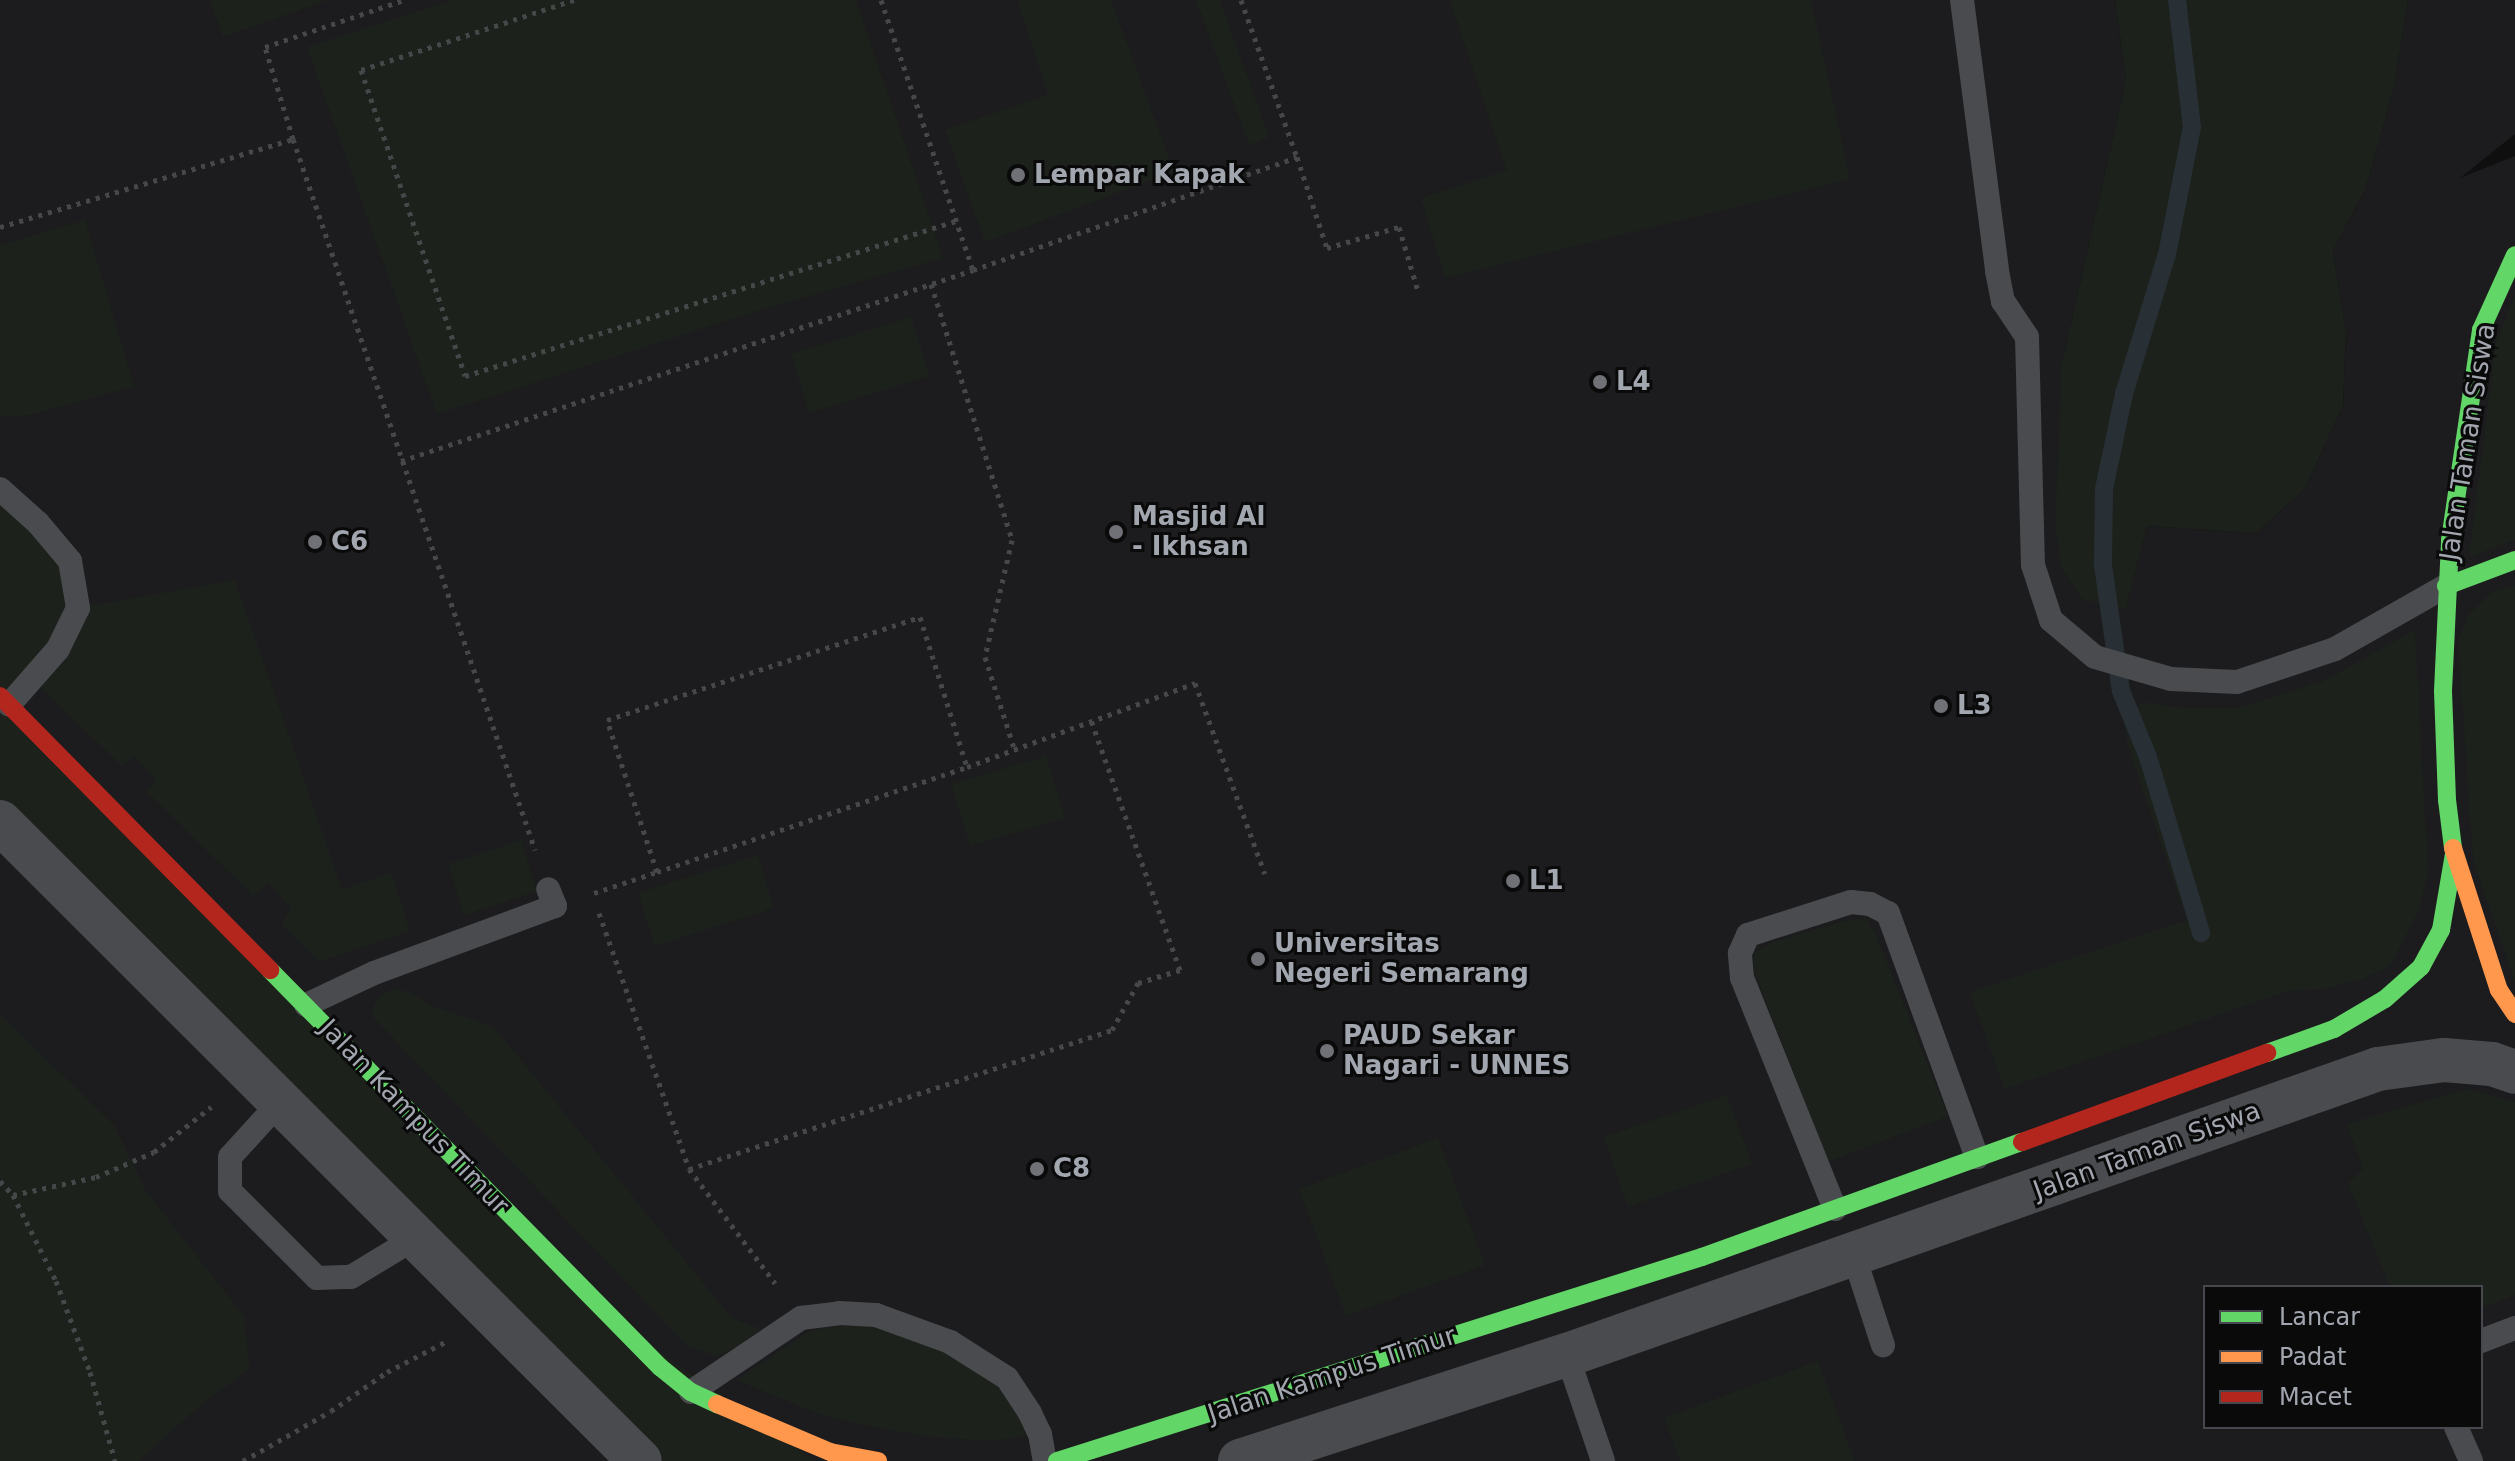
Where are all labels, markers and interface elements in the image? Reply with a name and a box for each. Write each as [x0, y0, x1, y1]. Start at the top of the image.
place label: Lempar Kapak [1034, 159, 1244, 191]
marker: Lempar Kapak [1009, 166, 1027, 184]
street label: Jalan Taman Siswa [2434, 321, 2502, 563]
place label: L4 [1616, 366, 1651, 398]
marker: L4 [1591, 373, 1609, 391]
place label: Masjid Al - Ikhsan [1132, 501, 1265, 562]
marker: Masjid Al - Ikhsan [1107, 523, 1125, 541]
place label: C6 [331, 526, 368, 558]
marker: C6 [306, 533, 324, 551]
place label: L3 [1957, 690, 1992, 722]
marker: L3 [1932, 697, 1950, 715]
place label: L1 [1529, 865, 1564, 897]
marker: L1 [1504, 872, 1522, 890]
place label: Universitas Negeri Semarang [1274, 928, 1529, 990]
marker: Universitas Negeri Semarang [1249, 950, 1267, 968]
street label: Jalan Kampus Timur [313, 1013, 515, 1221]
place label: PAUD Sekar Nagari - UNNES [1343, 1020, 1570, 1082]
marker: PAUD Sekar Nagari - UNNES [1318, 1042, 1336, 1060]
street label: Jalan Taman Siswa [2029, 1095, 2265, 1207]
place label: C8 [1053, 1153, 1090, 1185]
marker: C8 [1028, 1160, 1046, 1178]
legend [2203, 1285, 2483, 1429]
text: Lancar [2279, 1303, 2360, 1331]
street label: Jalan Kampus Timur [1204, 1320, 1460, 1430]
text: Padat [2279, 1343, 2346, 1371]
text: Macet [2279, 1383, 2352, 1411]

